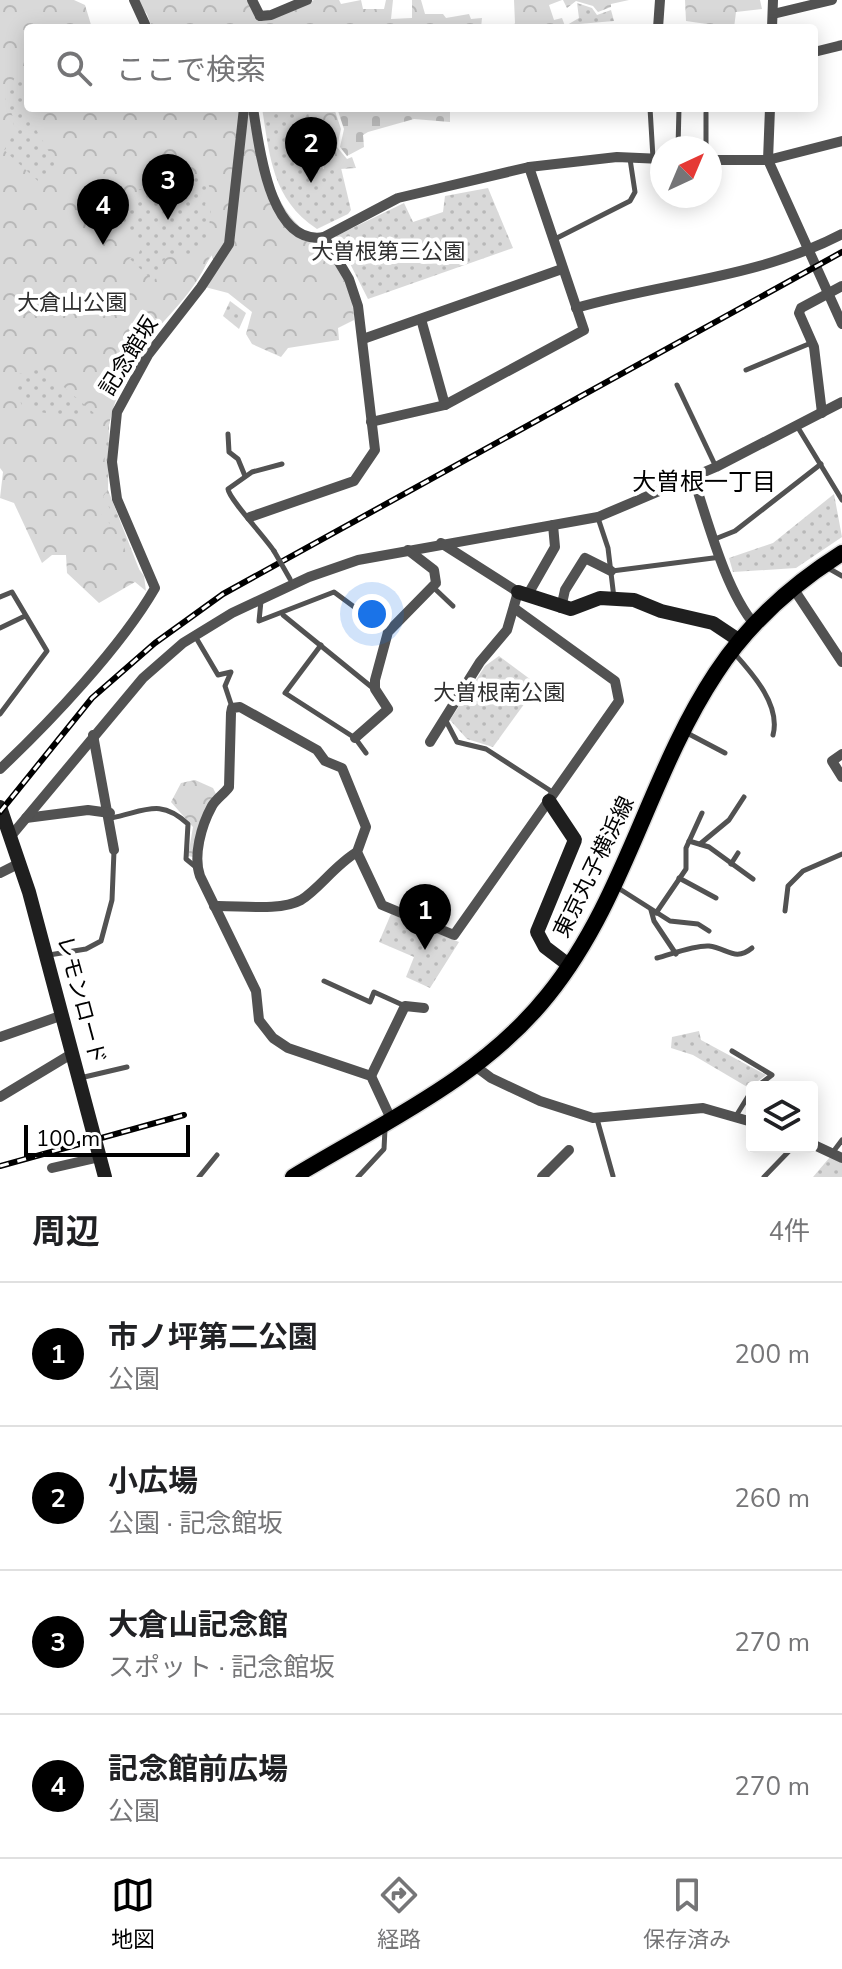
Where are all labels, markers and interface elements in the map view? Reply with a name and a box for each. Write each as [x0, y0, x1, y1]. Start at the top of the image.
search box [24, 24, 818, 112]
icon: search [52, 46, 96, 90]
text: ここで検索 [116, 50, 266, 91]
pin: 2 [285, 117, 337, 183]
north arrow [650, 136, 722, 208]
pin: 3 [142, 154, 194, 220]
pin: 4 [77, 179, 129, 245]
park label: 大曽根第三公園 [311, 237, 465, 267]
park label: 大倉山公園 [17, 288, 127, 318]
street label: 記念館坂 [93, 311, 165, 401]
district label: 大曽根一丁目 [632, 466, 776, 498]
your location [352, 594, 392, 634]
park label: 大曽根南公園 [433, 678, 565, 708]
street label: 東京丸子横浜線 [547, 791, 641, 943]
pin: 1 [399, 884, 451, 950]
street label: レモンロード [49, 932, 113, 1068]
map controls [746, 1081, 818, 1153]
button: layers [746, 1081, 818, 1153]
scale bar [24, 1121, 190, 1157]
text: 100 m [36, 1124, 100, 1154]
text: 周辺 [32, 1209, 100, 1255]
text: 4件 [768, 1214, 810, 1249]
text: 市ノ坪第二公園 [108, 1317, 318, 1358]
text: 1 [50, 1337, 66, 1372]
text: 200 m [734, 1337, 810, 1372]
text: 公園 [108, 1362, 160, 1397]
text: 小広場 [108, 1461, 198, 1502]
text: 2 [50, 1481, 66, 1516]
text: 260 m [734, 1481, 810, 1516]
text: 公園 · 記念館坂 [108, 1506, 283, 1541]
text: 大倉山記念館 [108, 1605, 288, 1646]
text: 3 [50, 1625, 66, 1660]
text: 270 m [734, 1625, 810, 1660]
text: スポット · 記念館坂 [108, 1650, 335, 1685]
text: 記念館前広場 [108, 1749, 288, 1790]
text: 4 [50, 1769, 66, 1804]
text: 270 m [734, 1769, 810, 1804]
text: 公園 [108, 1794, 160, 1829]
tab: 地図 [111, 1873, 155, 1955]
tab: 経路 [377, 1873, 421, 1955]
tab: 保存済み [643, 1873, 731, 1955]

